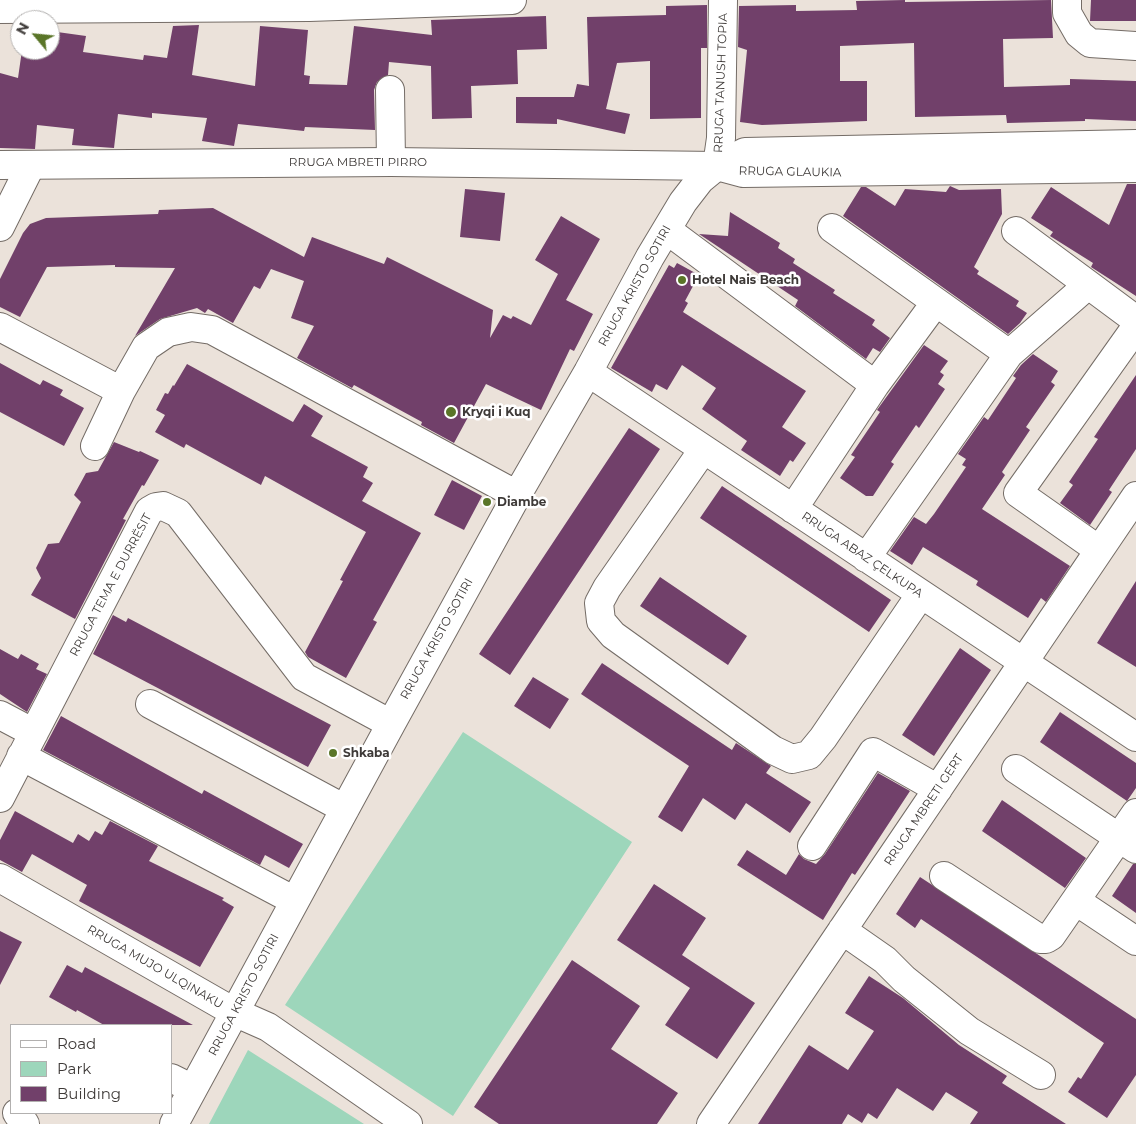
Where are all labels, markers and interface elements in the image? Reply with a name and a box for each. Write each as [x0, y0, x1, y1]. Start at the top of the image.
north arrow [10, 10, 60, 60]
street label: RRUGA TANUSH TOPIA [711, 13, 731, 153]
text: N [12, 19, 33, 38]
street label: RRUGA MBRETI PIRRO [289, 155, 427, 169]
street label: RRUGA GLAUKIA [738, 164, 842, 180]
street label: RRUGA KRISTO SOTIRI [596, 223, 674, 349]
place label: Hotel Nais Beach [692, 273, 799, 287]
marker: Hotel Nais Beach [676, 274, 688, 286]
marker: Kryqi i Kuq [444, 405, 458, 419]
place label: Kryqi i Kuq [462, 405, 530, 419]
place label: Diambe [497, 495, 546, 509]
marker: Diambe [481, 496, 493, 508]
street label: RRUGA ABAZ ÇELKUPA [799, 509, 925, 601]
street label: RRUGA TEMA E DURRËSIT [67, 511, 155, 659]
street label: RRUGA KRISTO SOTIRI [398, 576, 476, 702]
place label: Shkaba [343, 746, 390, 760]
marker: Shkaba [327, 747, 339, 759]
street label: RRUGA MBRETI GERT [881, 751, 967, 869]
street label: RRUGA MUJO ULQINAKU [85, 922, 225, 1012]
street label: RRUGA KRISTO SOTIRI [206, 932, 282, 1058]
legend [10, 1024, 172, 1114]
text: Road [57, 1034, 96, 1053]
text: Park [57, 1059, 91, 1078]
text: Building [57, 1084, 121, 1103]

